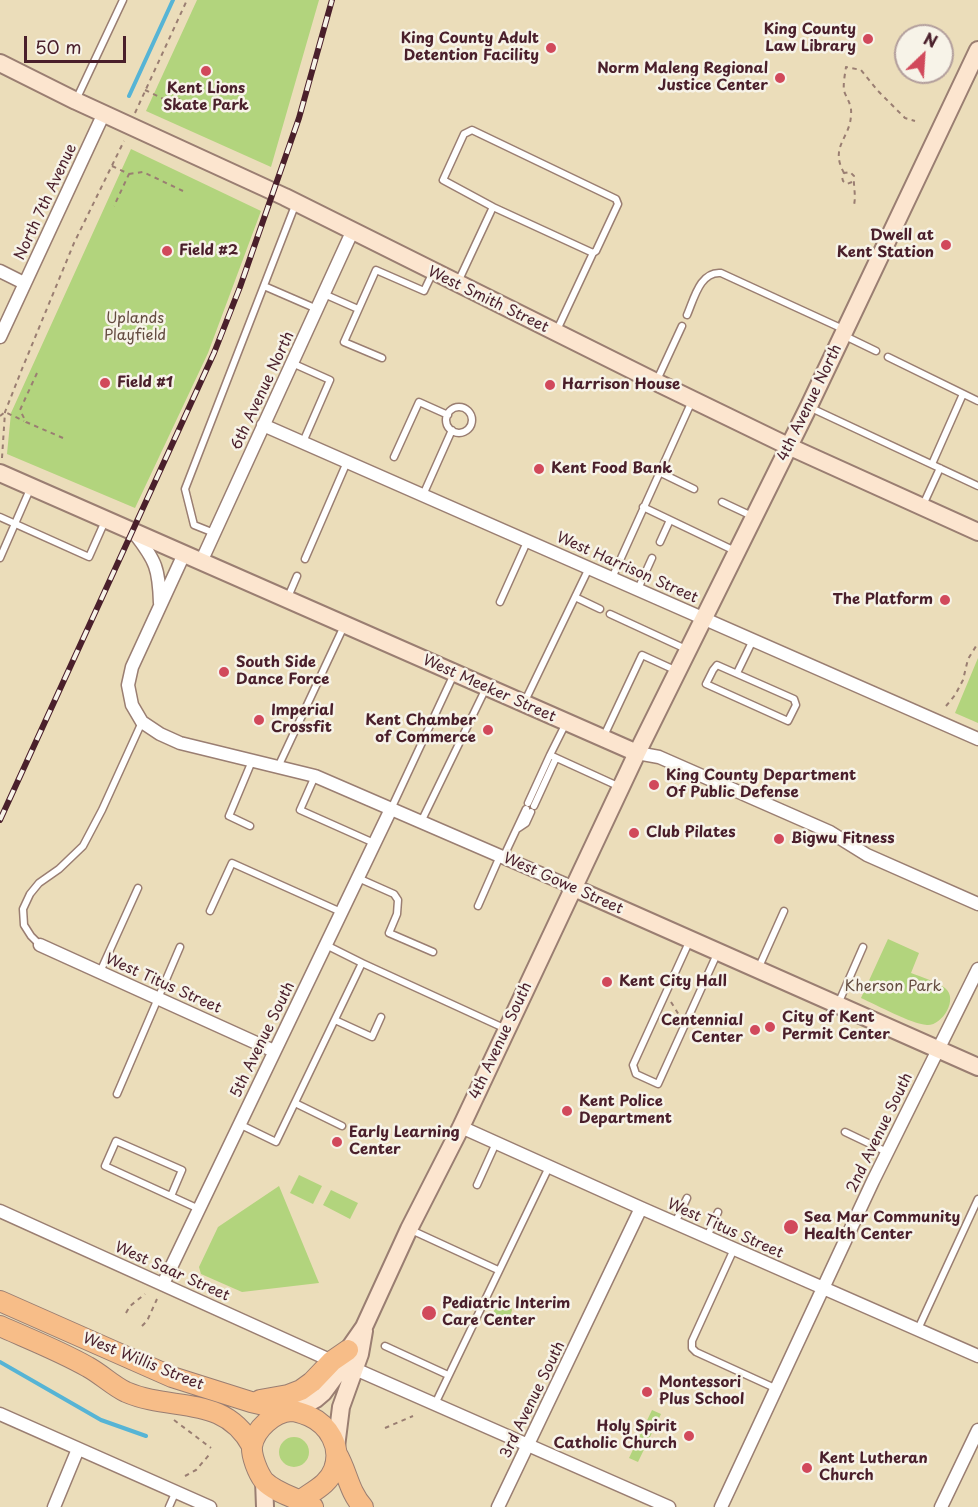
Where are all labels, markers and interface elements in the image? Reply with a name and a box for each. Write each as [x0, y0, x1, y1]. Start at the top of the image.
place label: King County Law Library [764, 21, 856, 56]
scale bar [27, 24, 129, 62]
north arrow [894, 24, 954, 84]
text: N [920, 26, 942, 53]
place label: King County Adult Detention Facility [401, 30, 539, 65]
marker: King County Law Library [861, 32, 875, 46]
text: 50 m [35, 33, 82, 60]
marker: King County Adult Detention Facility [544, 41, 558, 55]
place label: Norm Maleng Regional Justice Center [597, 60, 768, 95]
marker: Kent Lions Skate Park [199, 64, 213, 78]
marker: Norm Maleng Regional Justice Center [773, 71, 787, 85]
place label: Kent Lions Skate Park [163, 80, 249, 115]
street label: North 7th Avenue [11, 141, 81, 263]
place label: Dwell at Kent Station [837, 227, 934, 262]
marker: Dwell at Kent Station [939, 238, 953, 252]
place label: Field #2 [179, 242, 238, 260]
marker: Field #2 [160, 244, 174, 258]
street label: West Smith Street [425, 263, 551, 337]
park label: Uplands Playfield [104, 310, 166, 345]
street label: 6th Avenue North [228, 329, 298, 453]
street label: 4th Avenue North [774, 342, 846, 464]
place label: Field #1 [117, 374, 173, 392]
marker: Field #1 [98, 376, 112, 390]
place label: Harrison House [562, 376, 680, 394]
marker: Harrison House [543, 378, 557, 392]
place label: Kent Food Bank [551, 460, 672, 478]
marker: Kent Food Bank [532, 462, 546, 476]
street label: West Harrison Street [553, 529, 701, 607]
place label: The Platform [833, 591, 933, 609]
marker: The Platform [938, 593, 952, 607]
street label: West Meeker Street [420, 652, 558, 726]
place label: South Side Dance Force [236, 654, 329, 689]
marker: South Side Dance Force [217, 665, 231, 679]
place label: Imperial Crossfit [271, 702, 334, 737]
place label: Kent Chamber of Commerce [365, 712, 476, 747]
marker: Imperial Crossfit [252, 713, 266, 727]
marker: Kent Chamber of Commerce [481, 723, 495, 737]
place label: King County Department Of Public Defense [666, 767, 856, 802]
marker: King County Department Of Public Defense [647, 778, 661, 792]
place label: Club Pilates [646, 824, 736, 842]
marker: Club Pilates [627, 826, 641, 840]
place label: Bigwu Fitness [791, 830, 894, 848]
marker: Bigwu Fitness [772, 832, 786, 846]
street label: West Gowe Street [500, 850, 626, 918]
street label: West Titus Street [102, 950, 224, 1018]
place label: Kent City Hall [619, 973, 727, 991]
marker: Kent City Hall [600, 975, 614, 989]
park label: Kherson Park [844, 978, 942, 996]
street label: 5th Avenue South [227, 979, 299, 1101]
street label: 4th Avenue South [466, 980, 536, 1102]
place label: City of Kent Permit Center [782, 1009, 890, 1044]
place label: Centennial Center [661, 1012, 743, 1047]
marker: City of Kent Permit Center [763, 1020, 777, 1034]
marker: Centennial Center [748, 1023, 762, 1037]
street label: 2nd Avenue South [843, 1070, 917, 1196]
place label: Kent Police Department [579, 1093, 672, 1128]
marker: Kent Police Department [560, 1104, 574, 1118]
place label: Early Learning Center [349, 1124, 460, 1159]
marker: Early Learning Center [330, 1135, 344, 1149]
street label: West Titus Street [664, 1195, 786, 1263]
place label: Sea Mar Community Health Center [804, 1209, 960, 1244]
marker: Sea Mar Community Health Center [782, 1218, 800, 1236]
street label: West Saar Street [112, 1239, 232, 1305]
place label: Pediatric Interim Care Center [442, 1295, 570, 1330]
marker: Pediatric Interim Care Center [420, 1304, 438, 1322]
street label: West Willis Street [80, 1330, 206, 1394]
street label: 3rd Avenue South [497, 1339, 569, 1461]
place label: Montessori Plus School [659, 1374, 744, 1409]
marker: Montessori Plus School [640, 1385, 654, 1399]
place label: Holy Spirit Catholic Church [553, 1418, 677, 1453]
marker: Holy Spirit Catholic Church [682, 1429, 696, 1443]
place label: Kent Lutheran Church [819, 1450, 928, 1485]
marker: Kent Lutheran Church [800, 1461, 814, 1475]

